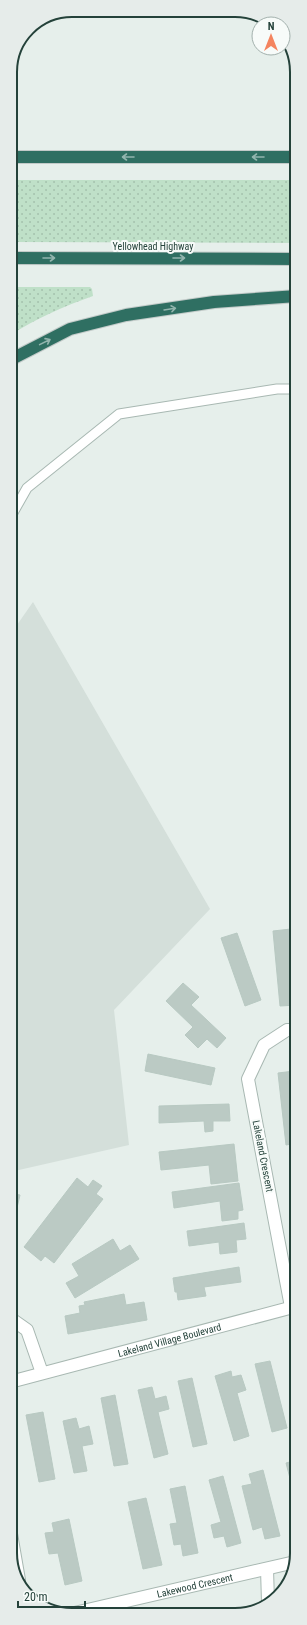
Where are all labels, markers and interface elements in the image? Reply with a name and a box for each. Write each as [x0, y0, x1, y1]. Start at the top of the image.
north arrow [251, 16, 291, 56]
text: N [268, 20, 275, 33]
one-way arrow [122, 153, 135, 161]
one-way arrow [252, 153, 265, 161]
street label: Yellowhead Highway [113, 241, 193, 252]
one-way arrow [42, 254, 55, 262]
one-way arrow [172, 254, 185, 262]
one-way arrow [163, 305, 176, 313]
one-way arrow [39, 338, 51, 345]
street label: Lakeland Crescent [251, 1119, 275, 1193]
street label: Lakeland Village Boulevard [117, 1321, 222, 1359]
street label: Lakewood Crescent [156, 1571, 234, 1599]
scale bar [18, 1583, 85, 1609]
text: 20 m [24, 1590, 48, 1604]

